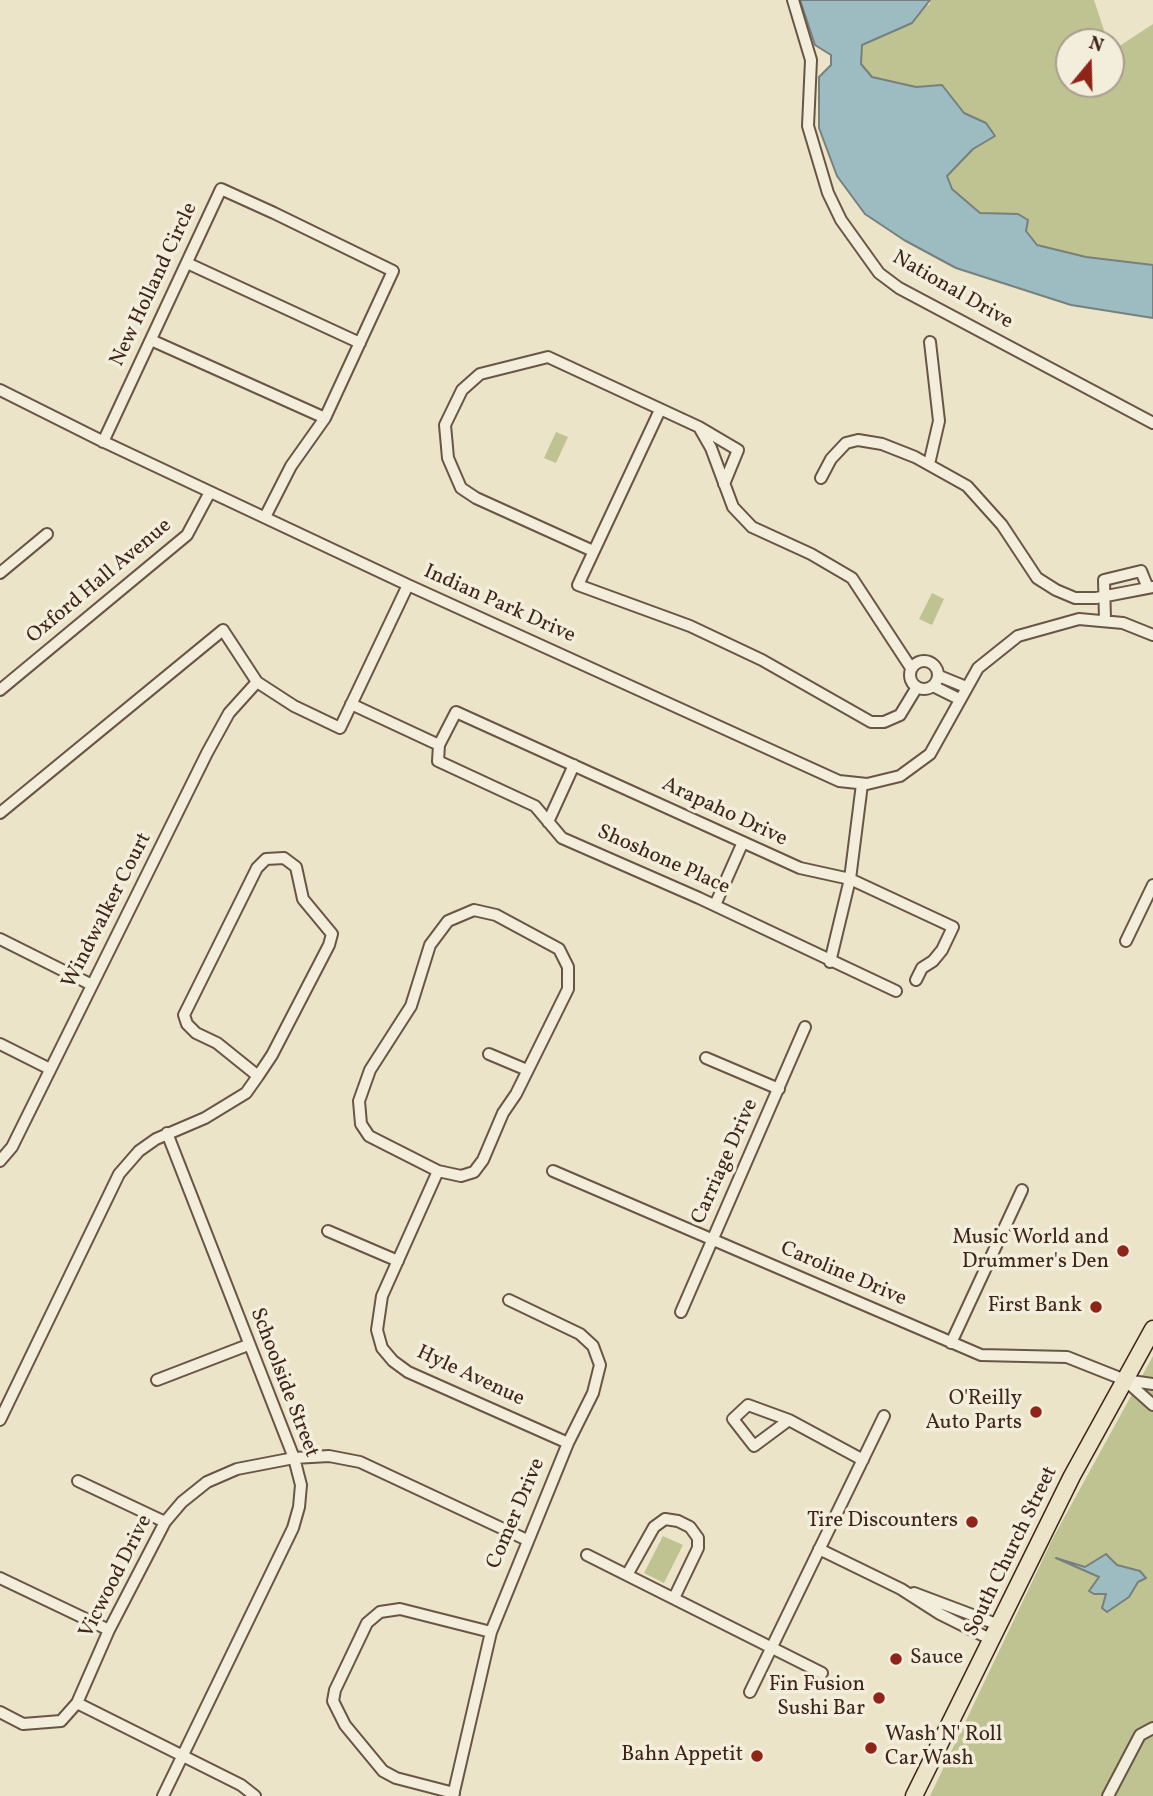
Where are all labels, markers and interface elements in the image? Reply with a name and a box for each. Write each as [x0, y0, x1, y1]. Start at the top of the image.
north arrow [1055, 28, 1125, 98]
text: N [1085, 30, 1107, 60]
street label: New Holland Circle [106, 199, 204, 371]
street label: National Drive [887, 246, 1017, 336]
street label: Oxford Hall Avenue [22, 514, 178, 650]
street label: Indian Park Drive [419, 560, 579, 650]
street label: Arapaho Drive [657, 773, 791, 853]
street label: Shoshone Place [593, 820, 733, 902]
street label: Windwalker Court [58, 829, 158, 993]
street label: Carriage Drive [687, 1095, 765, 1229]
place label: Music World and Drummer's Den [953, 1226, 1109, 1276]
street label: Caroline Drive [776, 1237, 910, 1313]
marker: Music World and Drummer's Den [1115, 1243, 1131, 1259]
place label: First Bank [988, 1294, 1082, 1320]
marker: First Bank [1088, 1299, 1104, 1315]
street label: Schoolside Street [243, 1305, 323, 1461]
street label: Hyle Avenue [412, 1341, 528, 1413]
place label: O'Reilly Auto Parts [925, 1387, 1022, 1437]
marker: O'Reilly Auto Parts [1028, 1404, 1044, 1420]
street label: Comer Drive [482, 1455, 552, 1573]
street label: South Church Street [960, 1463, 1064, 1641]
place label: Tire Discounters [807, 1509, 958, 1535]
street label: Vicwood Drive [75, 1511, 159, 1643]
marker: Tire Discounters [964, 1514, 980, 1530]
place label: Sauce [910, 1646, 963, 1672]
marker: Sauce [888, 1651, 904, 1667]
place label: Fin Fusion Sushi Bar [769, 1673, 865, 1723]
marker: Fin Fusion Sushi Bar [871, 1690, 887, 1706]
place label: Wash N' Roll Car Wash [885, 1723, 1002, 1773]
marker: Wash N' Roll Car Wash [863, 1740, 879, 1756]
place label: Bahn Appetit [621, 1743, 743, 1769]
marker: Bahn Appetit [749, 1748, 765, 1764]

